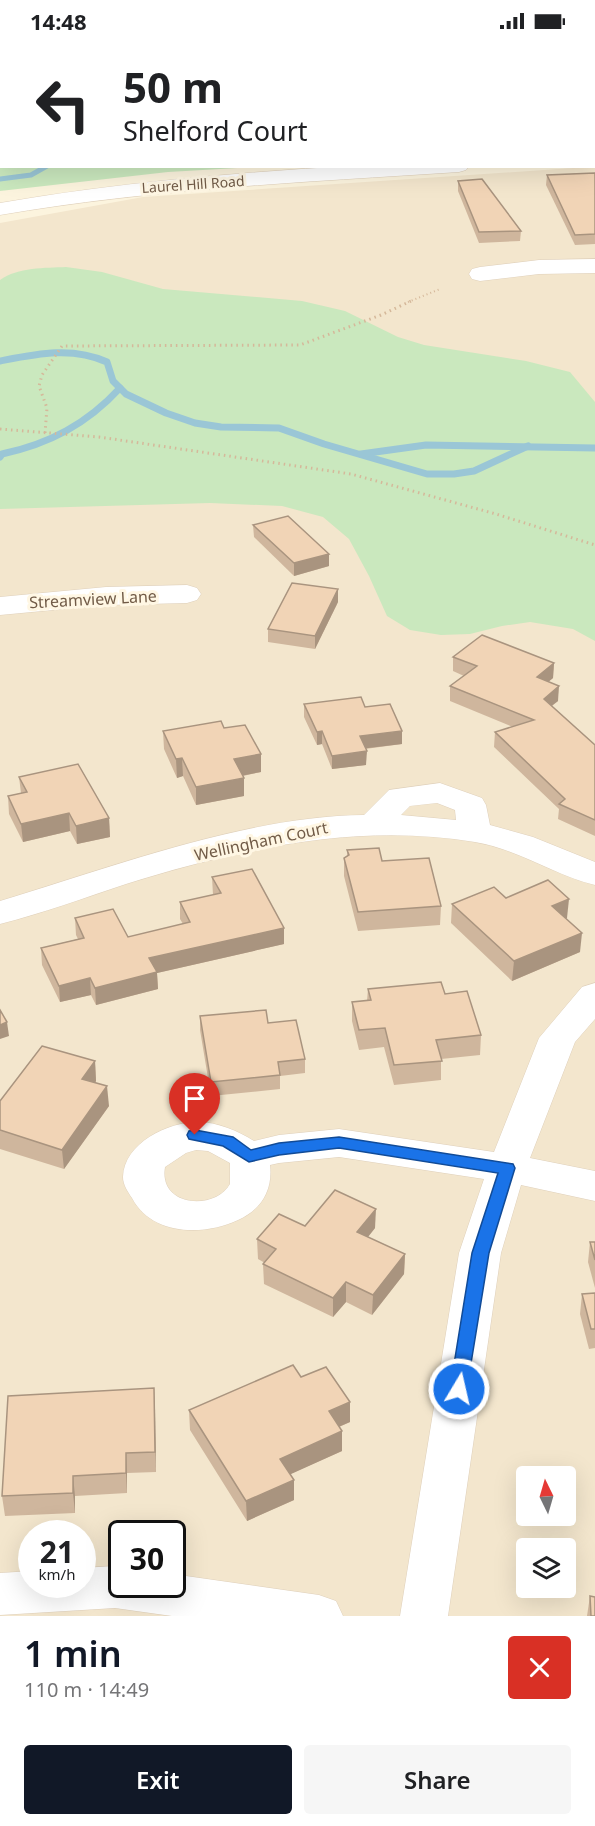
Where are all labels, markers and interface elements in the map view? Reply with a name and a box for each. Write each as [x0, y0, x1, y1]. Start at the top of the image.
text: 14:48 [30, 6, 87, 36]
text: 50 m [123, 58, 223, 115]
icon: left [24, 66, 102, 144]
text: Shelford Court [123, 112, 308, 149]
street label: Laurel Hill Road [141, 171, 245, 197]
street label: Streamview Lane [29, 585, 157, 613]
street label: Wellingham Court [192, 816, 330, 866]
pin [169, 1073, 220, 1135]
icon: arrive [178, 1082, 211, 1115]
position arrow [427, 1357, 491, 1421]
north arrow [516, 1466, 576, 1526]
map controls [516, 1466, 576, 1598]
speed limit sign: 30 [108, 1520, 186, 1598]
text: 21 [40, 1531, 74, 1572]
button: layers [516, 1538, 576, 1598]
text: km/h [39, 1564, 75, 1584]
text: 1 min [24, 1629, 122, 1678]
button: close [508, 1636, 571, 1699]
text: 110 m · 14:49 [24, 1676, 149, 1703]
button: Exit [24, 1745, 292, 1814]
button: Share [304, 1745, 571, 1814]

